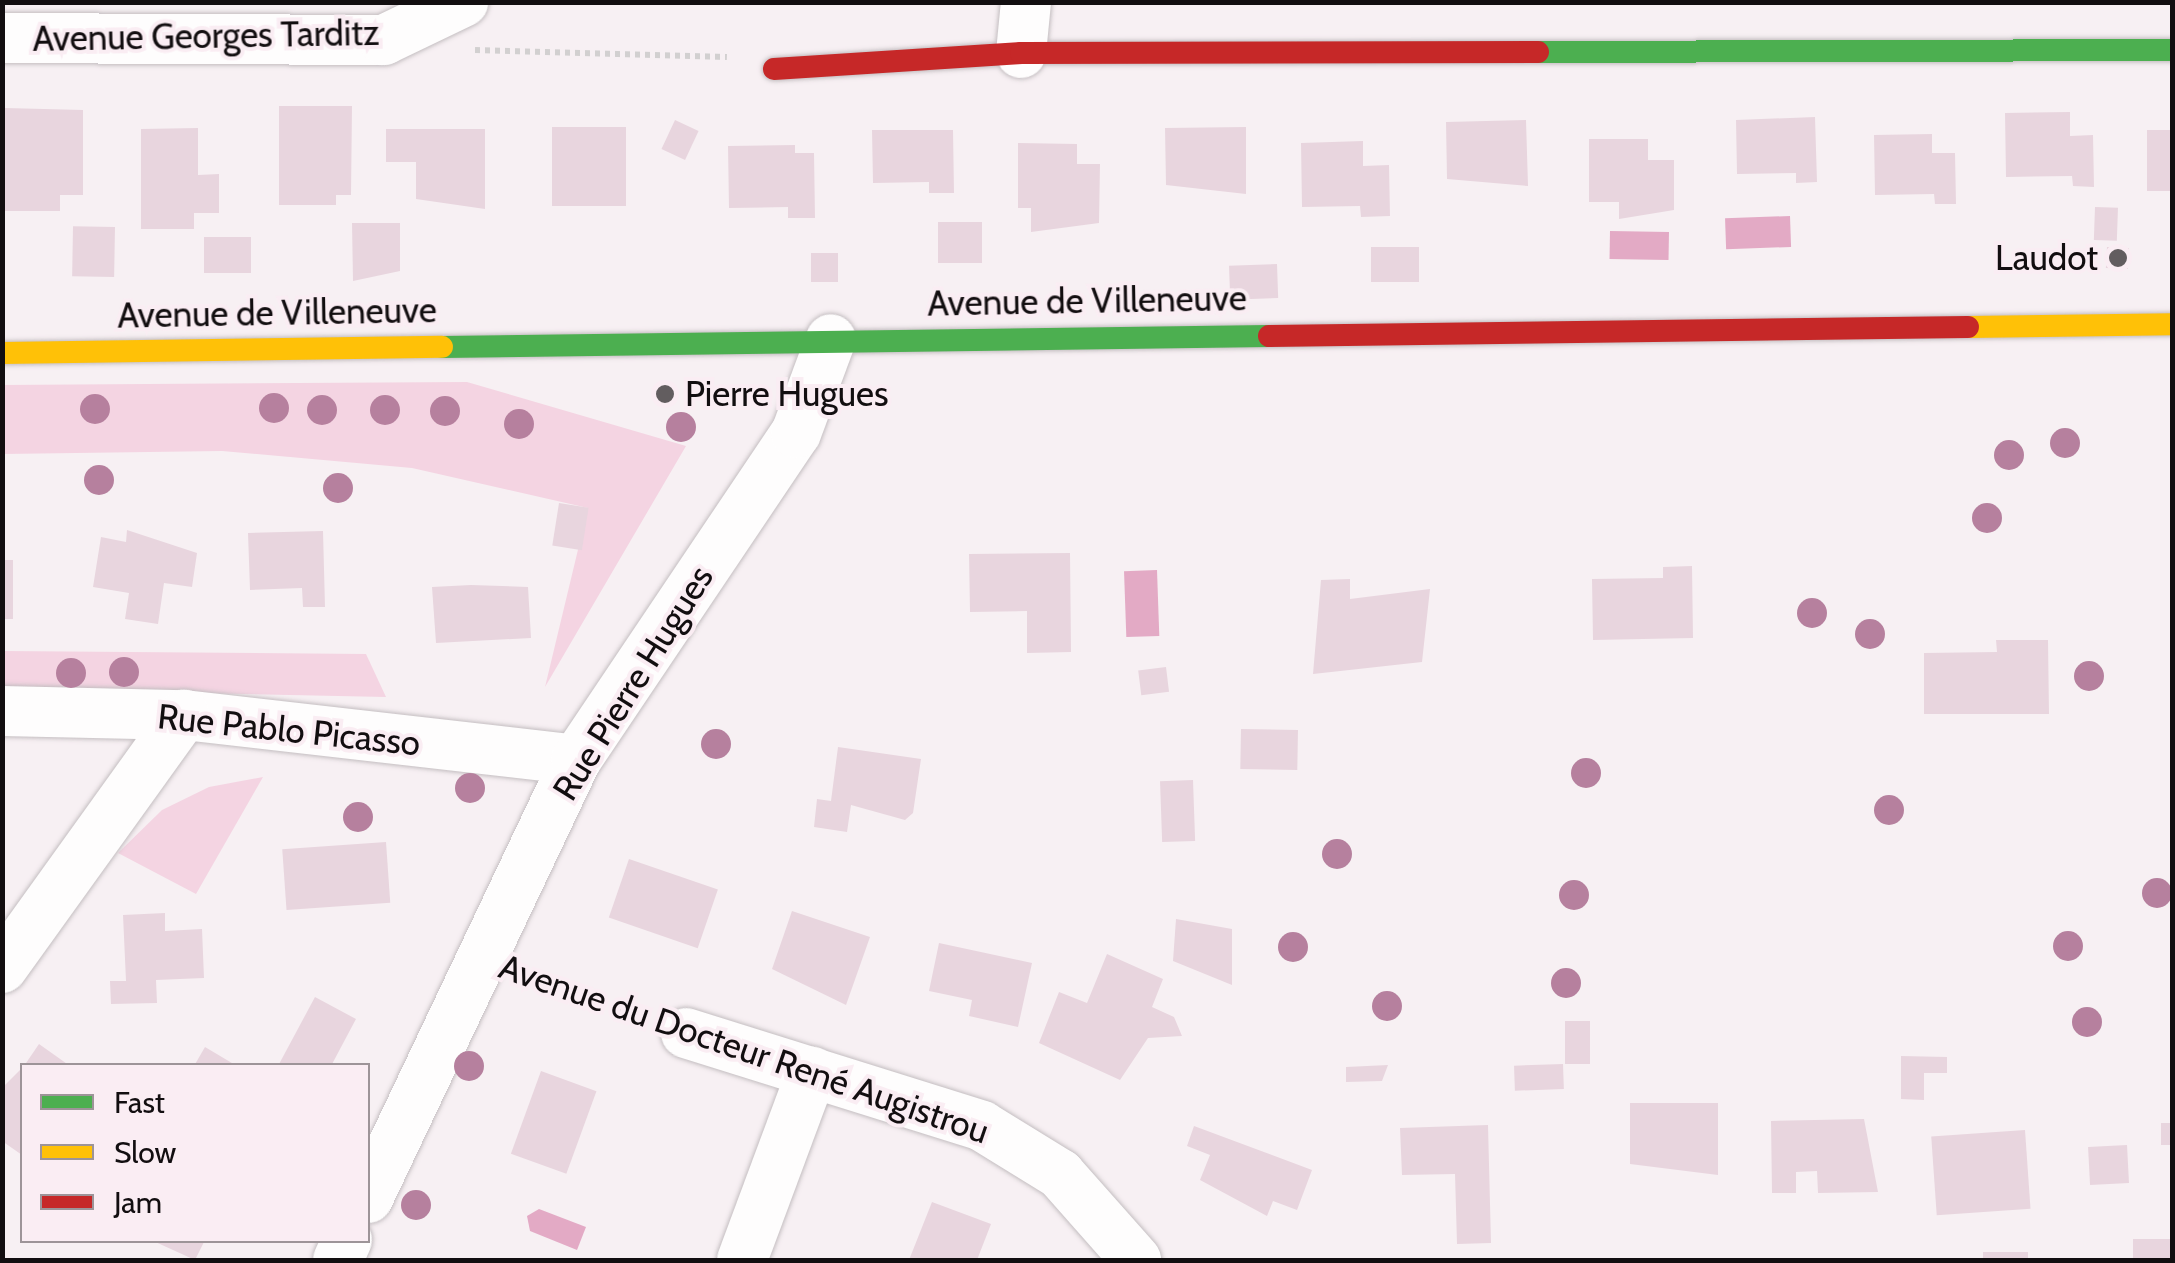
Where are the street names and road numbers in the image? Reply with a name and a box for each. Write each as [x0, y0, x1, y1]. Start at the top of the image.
street label: Avenue Georges Tarditz [32, 12, 380, 60]
street label: Avenue de Villeneuve [927, 277, 1247, 325]
street label: Avenue de Villeneuve [117, 289, 437, 337]
street label: Rue Pierre Hugues [544, 558, 722, 808]
street label: Rue Pablo Picasso [156, 695, 422, 765]
street label: Avenue du Docteur René Augistrou [494, 945, 994, 1153]

